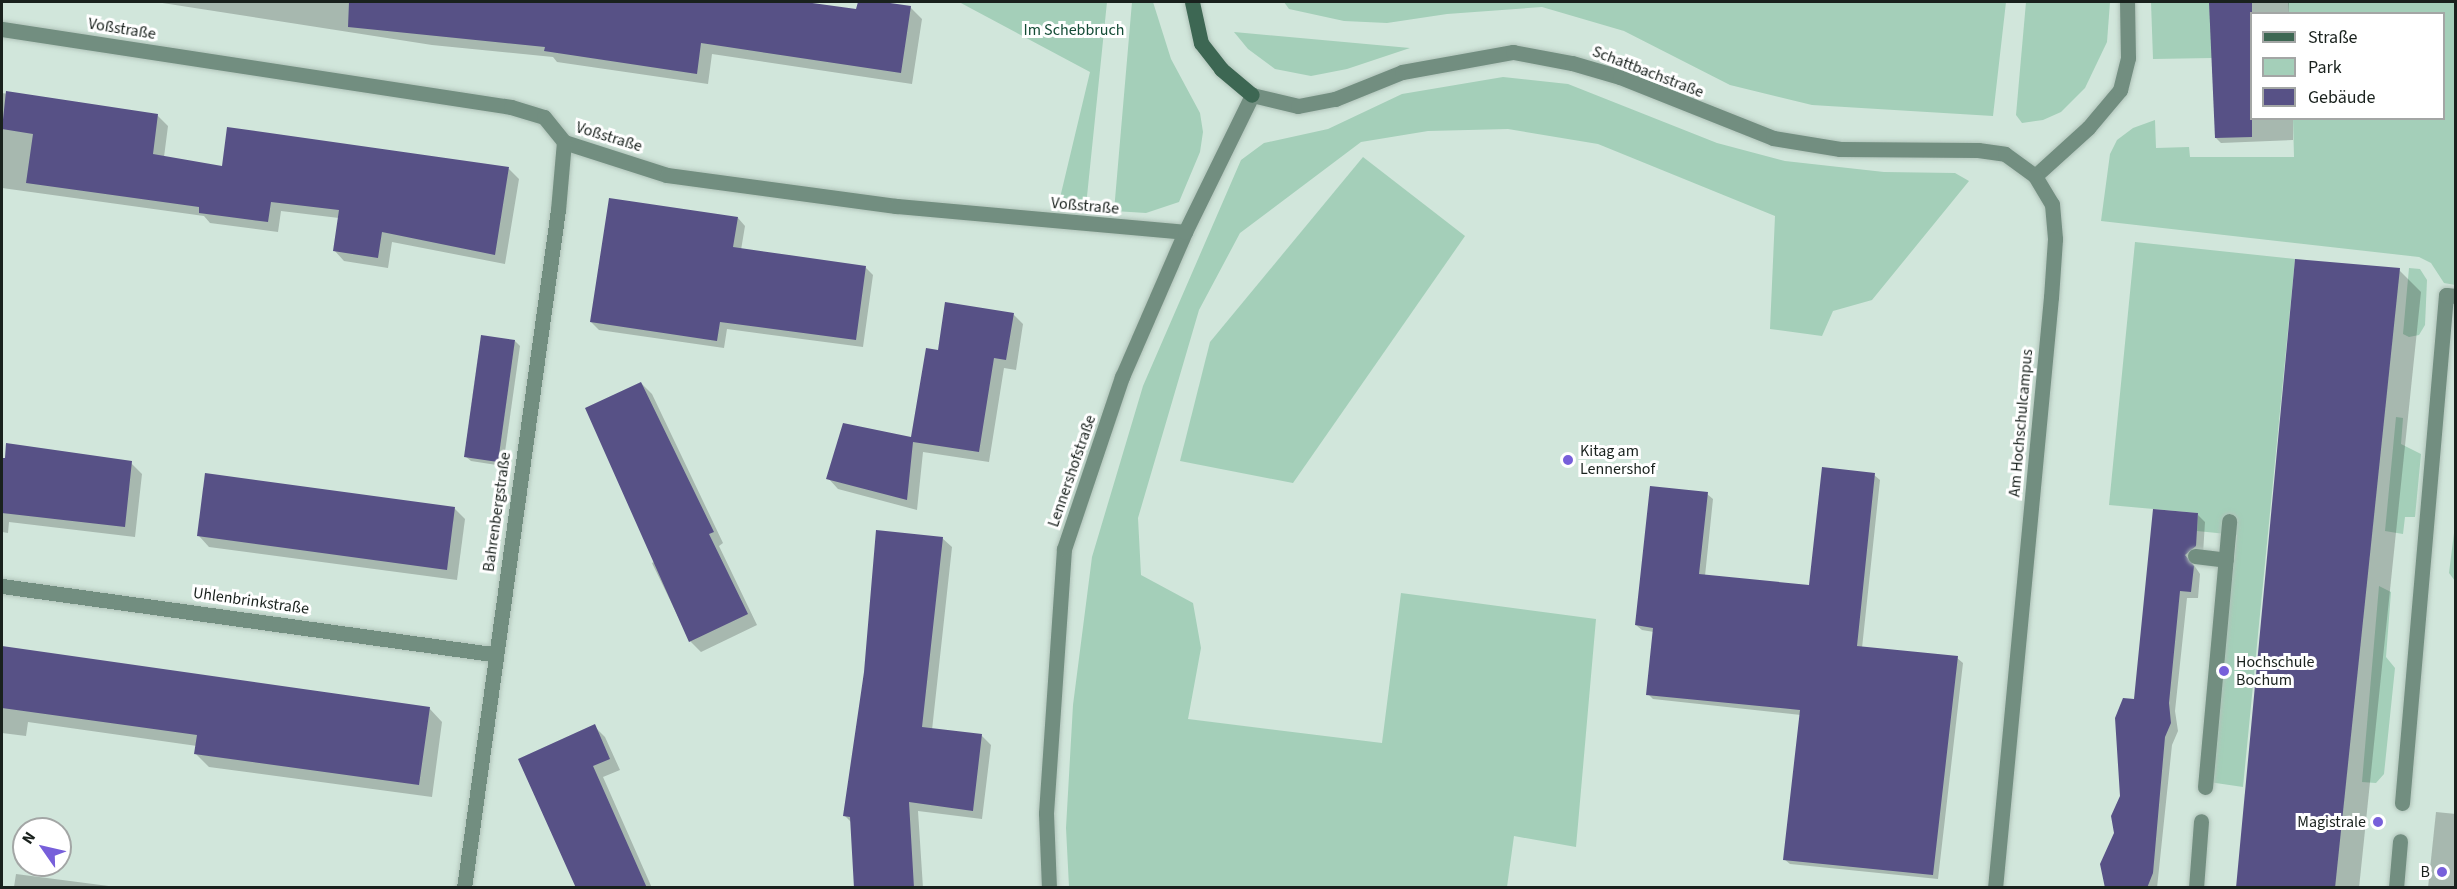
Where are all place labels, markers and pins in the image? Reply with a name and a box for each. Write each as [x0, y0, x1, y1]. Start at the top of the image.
place label: Kitag am Lennershof [1580, 441, 1655, 479]
marker: Kitag am Lennershof [1561, 453, 1575, 467]
place label: Hochschule Bochum [2236, 652, 2315, 690]
marker: Hochschule Bochum [2217, 664, 2231, 678]
place label: Magistrale [2297, 812, 2366, 832]
marker: Magistrale [2371, 815, 2385, 829]
place label: B [2421, 862, 2430, 882]
marker: B [2435, 865, 2449, 879]

